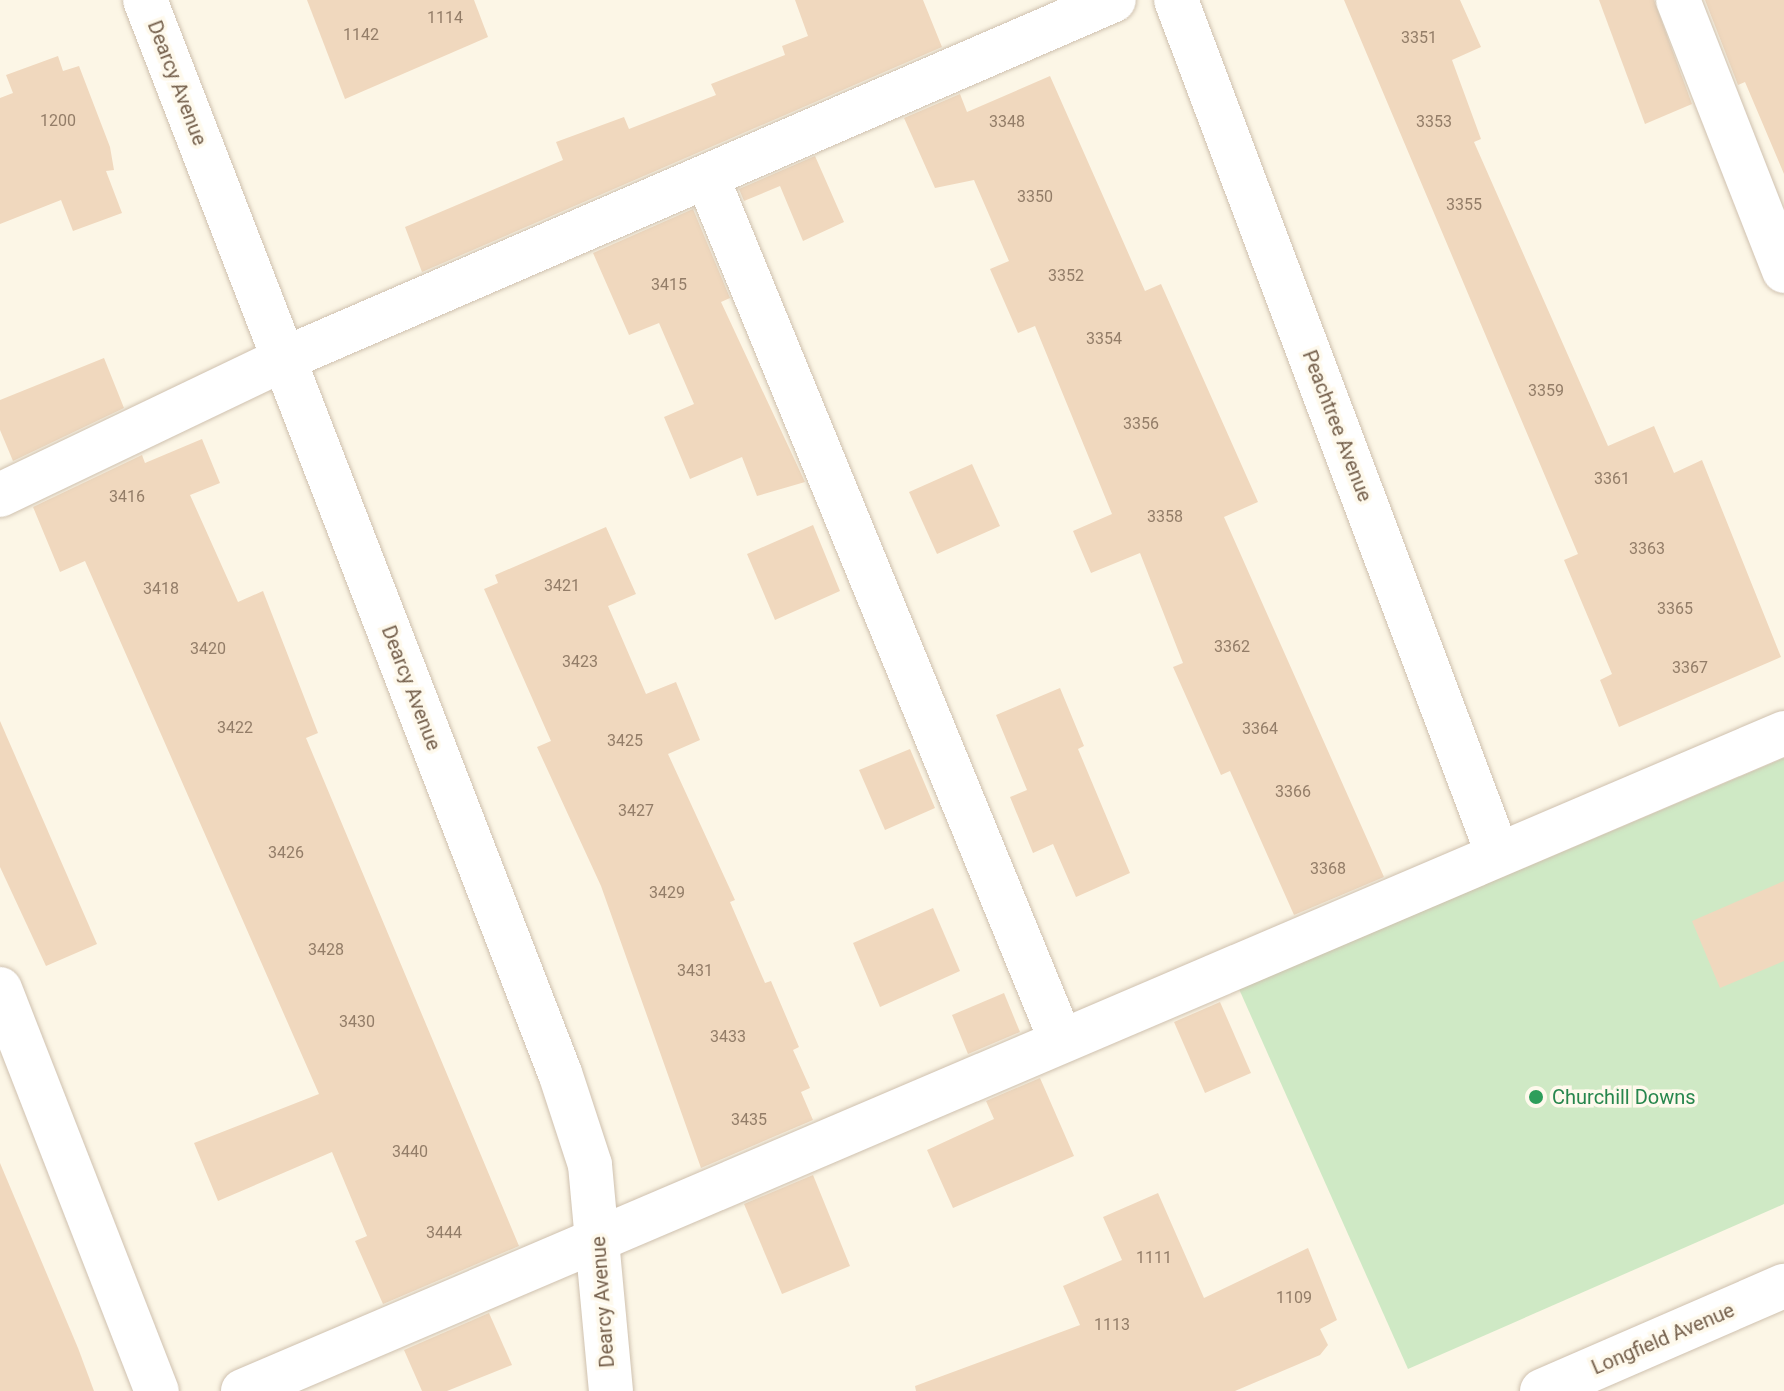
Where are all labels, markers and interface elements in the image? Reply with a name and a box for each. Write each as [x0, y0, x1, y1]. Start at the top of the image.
house number: 1114 [427, 8, 463, 28]
street label: Dearcy Avenue [142, 17, 212, 149]
house number: 1142 [343, 25, 379, 45]
house number: 3351 [1401, 28, 1437, 48]
house number: 1200 [40, 111, 76, 131]
house number: 3348 [989, 112, 1025, 132]
house number: 3353 [1416, 112, 1452, 132]
house number: 3350 [1017, 187, 1053, 207]
house number: 3355 [1446, 195, 1482, 215]
house number: 3352 [1048, 266, 1084, 286]
house number: 3415 [651, 275, 687, 295]
house number: 3354 [1086, 329, 1122, 349]
street label: Peachtree Avenue [1297, 347, 1377, 505]
house number: 3359 [1528, 381, 1564, 401]
house number: 3356 [1123, 414, 1159, 434]
house number: 3361 [1594, 469, 1630, 489]
house number: 3416 [109, 487, 145, 507]
house number: 3358 [1147, 507, 1183, 527]
house number: 3363 [1629, 539, 1665, 559]
house number: 3421 [544, 576, 580, 596]
house number: 3418 [143, 579, 179, 599]
house number: 3365 [1657, 599, 1693, 619]
street label: Dearcy Avenue [376, 622, 446, 754]
house number: 3362 [1214, 637, 1250, 657]
house number: 3420 [190, 639, 226, 659]
house number: 3423 [562, 652, 598, 672]
house number: 3367 [1672, 658, 1708, 678]
house number: 3422 [217, 718, 253, 738]
house number: 3364 [1242, 719, 1278, 739]
house number: 3425 [607, 731, 643, 751]
house number: 3366 [1275, 782, 1311, 802]
house number: 3427 [618, 801, 654, 821]
house number: 3426 [268, 843, 304, 863]
house number: 3368 [1310, 859, 1346, 879]
house number: 3429 [649, 883, 685, 903]
house number: 3428 [308, 940, 344, 960]
house number: 3431 [677, 961, 713, 981]
house number: 3430 [339, 1012, 375, 1032]
house number: 3433 [710, 1027, 746, 1047]
place label: Churchill Downs [1552, 1085, 1696, 1109]
marker: Churchill Downs [1527, 1088, 1545, 1106]
house number: 3435 [731, 1110, 767, 1130]
house number: 3440 [392, 1142, 428, 1162]
house number: 3444 [426, 1223, 462, 1243]
street label: Dearcy Avenue [586, 1236, 620, 1368]
house number: 1111 [1136, 1248, 1172, 1268]
house number: 1109 [1276, 1288, 1312, 1308]
street label: Longfield Avenue [1588, 1298, 1738, 1380]
house number: 1113 [1094, 1315, 1130, 1335]

